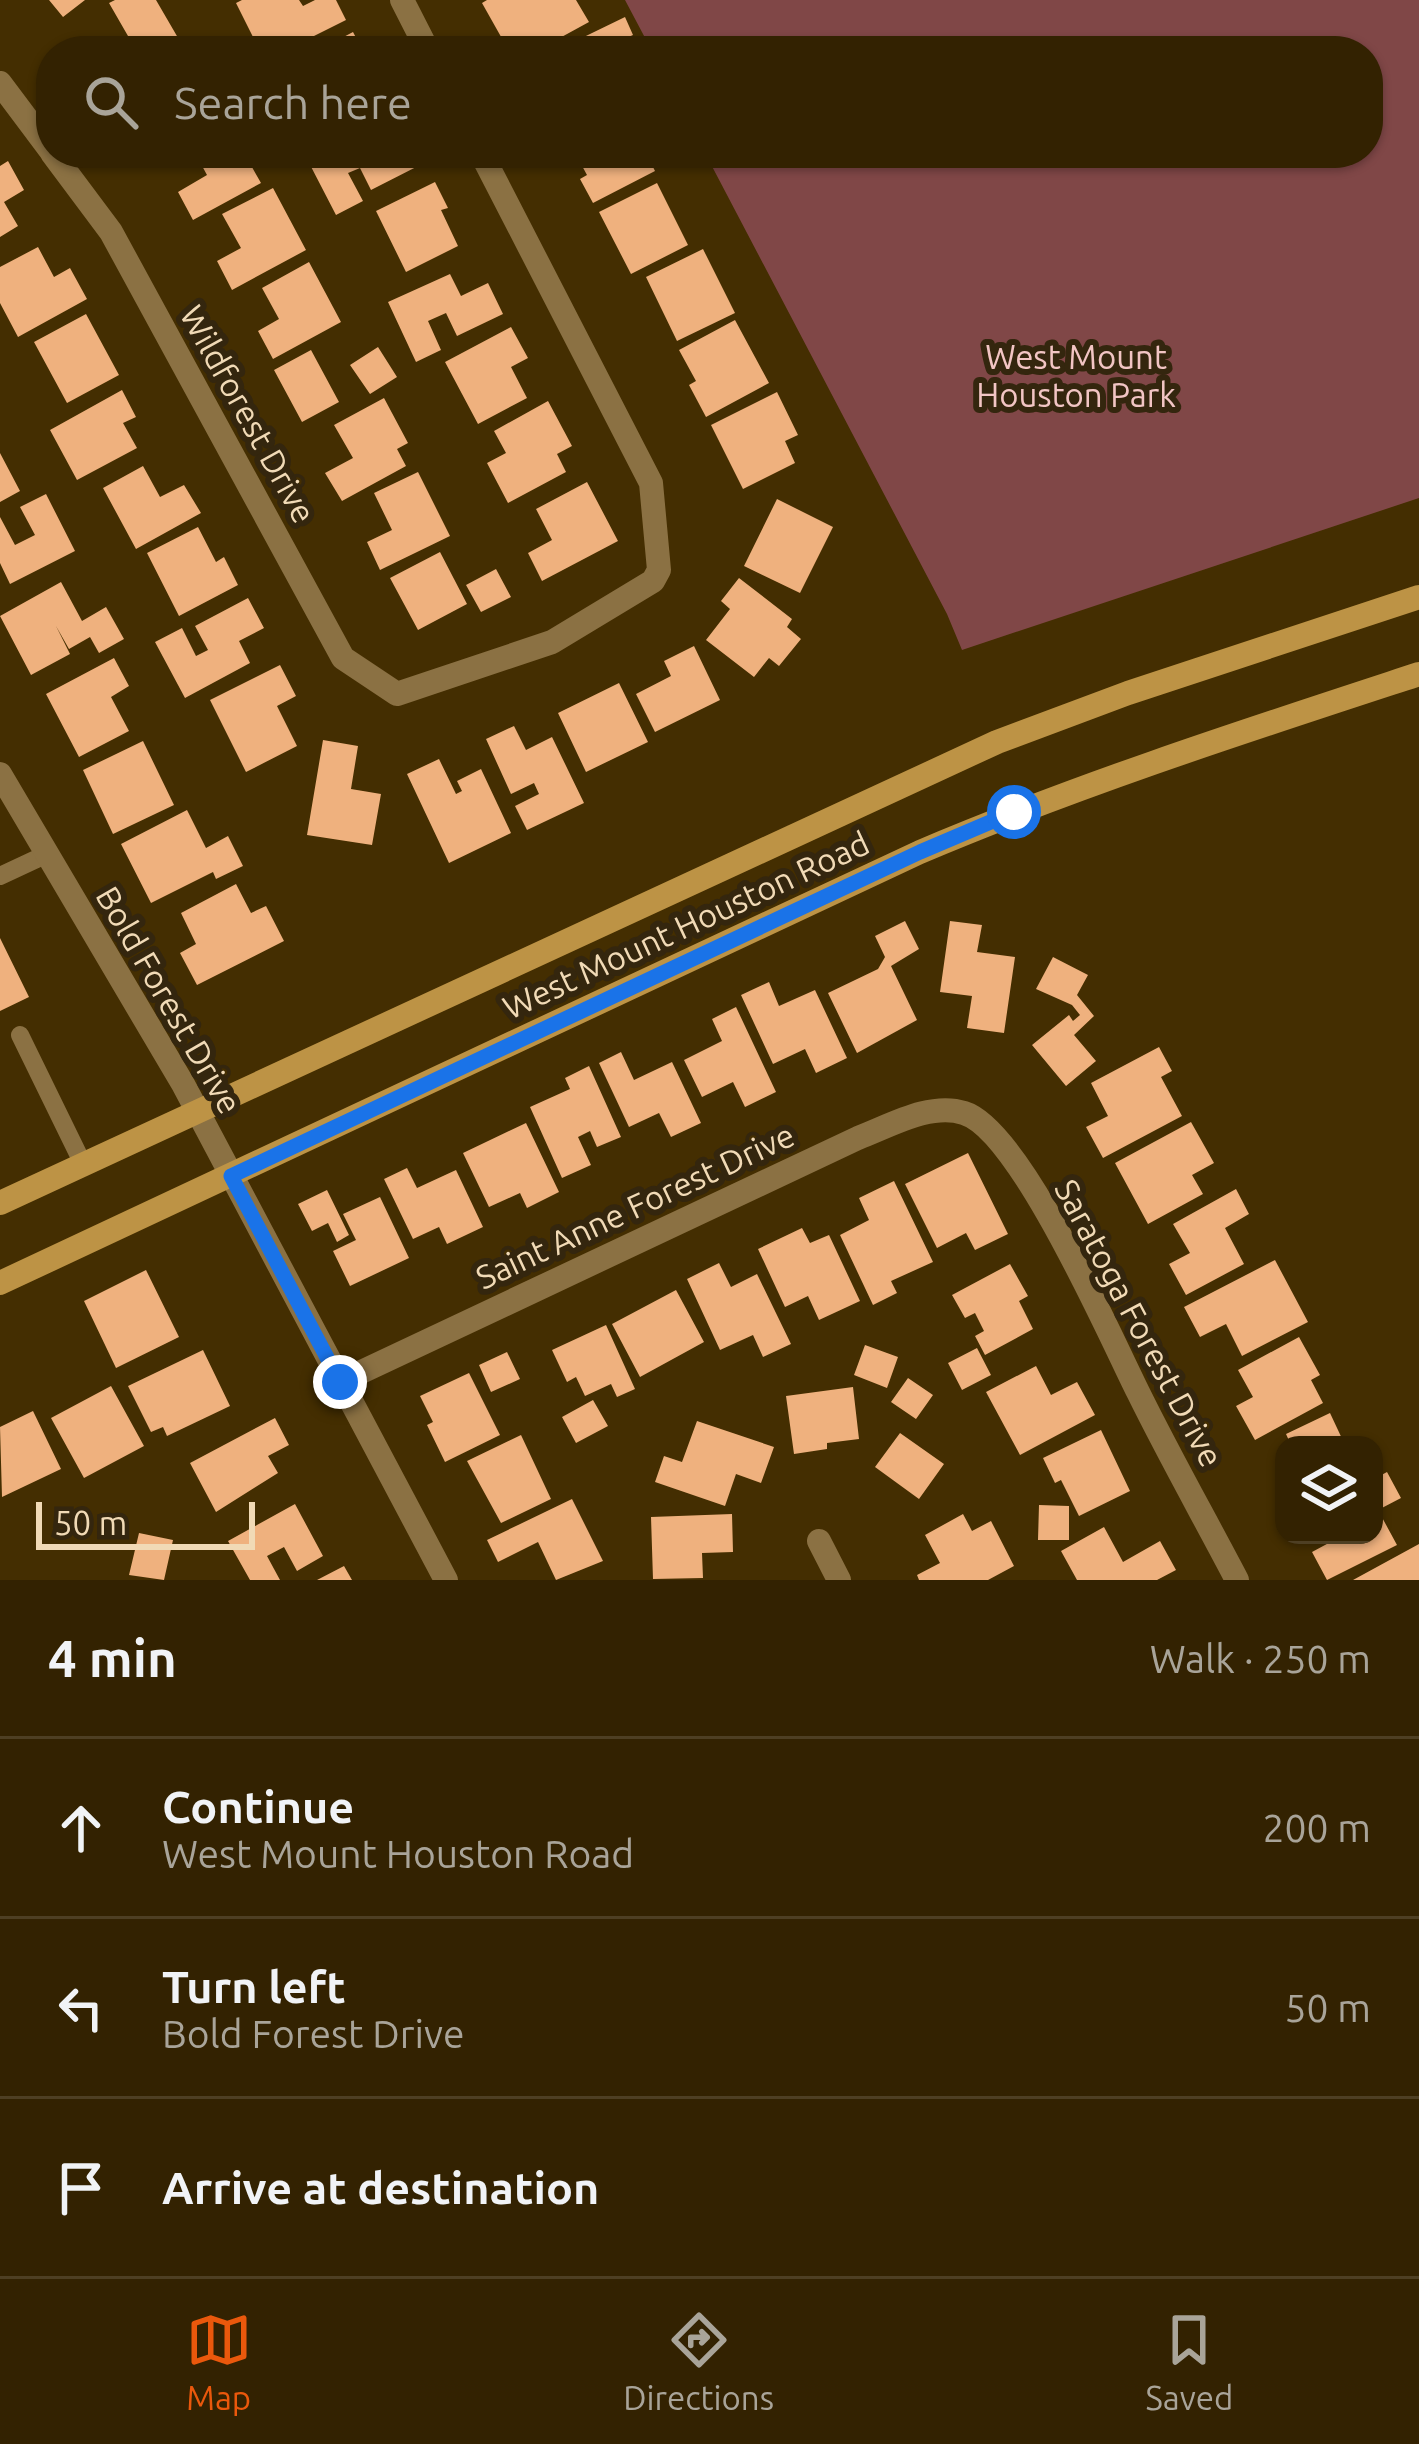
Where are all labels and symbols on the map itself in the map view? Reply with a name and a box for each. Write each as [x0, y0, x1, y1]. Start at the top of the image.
street label: Wildforest Drive [173, 299, 323, 529]
park label: West Mount Houston Park [976, 338, 1176, 413]
route start [987, 785, 1041, 839]
street label: West Mount Houston Road [497, 823, 875, 1026]
street label: Bold Forest Drive [89, 880, 249, 1120]
street label: Saint Anne Forest Drive [470, 1116, 800, 1296]
street label: Saratoga Forest Drive [1048, 1173, 1231, 1473]
route end [313, 1355, 367, 1409]
scale bar [36, 1496, 255, 1549]

